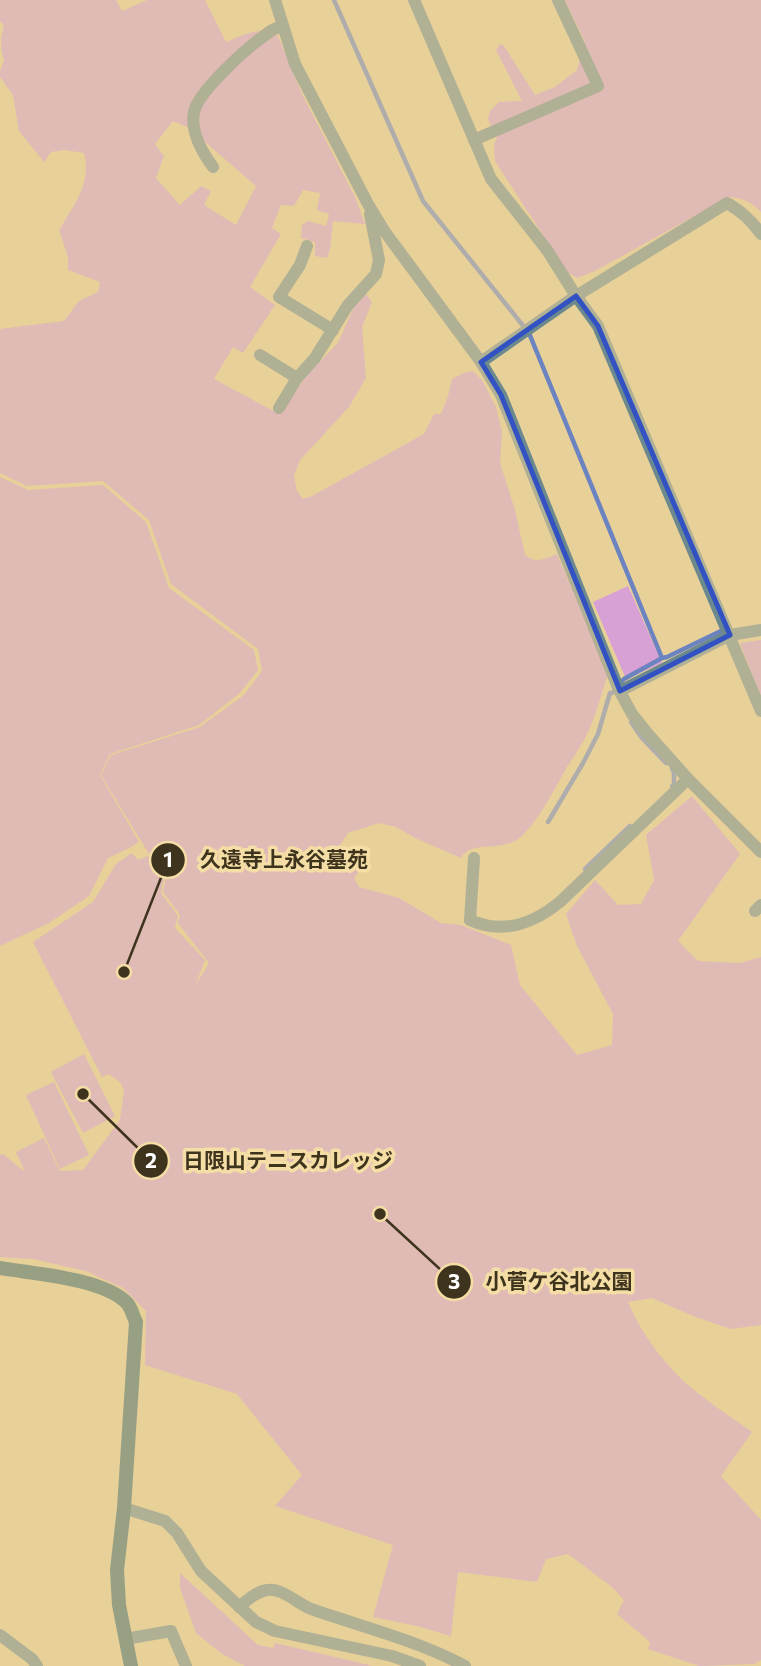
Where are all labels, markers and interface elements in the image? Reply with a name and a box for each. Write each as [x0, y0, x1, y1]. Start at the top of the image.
callout: 久遠寺上永谷墓苑 [151, 839, 382, 881]
text: 1 [163, 846, 173, 871]
text: 久遠寺上永谷墓苑 [200, 846, 368, 871]
callout: 日限山テニスカレッジ [134, 1140, 407, 1182]
text: 2 [145, 1147, 157, 1172]
text: 日限山テニスカレッジ [183, 1147, 393, 1172]
callout: 小菅ケ谷北公園 [437, 1261, 647, 1303]
text: 3 [448, 1268, 460, 1293]
text: 小菅ケ谷北公園 [486, 1268, 633, 1293]

